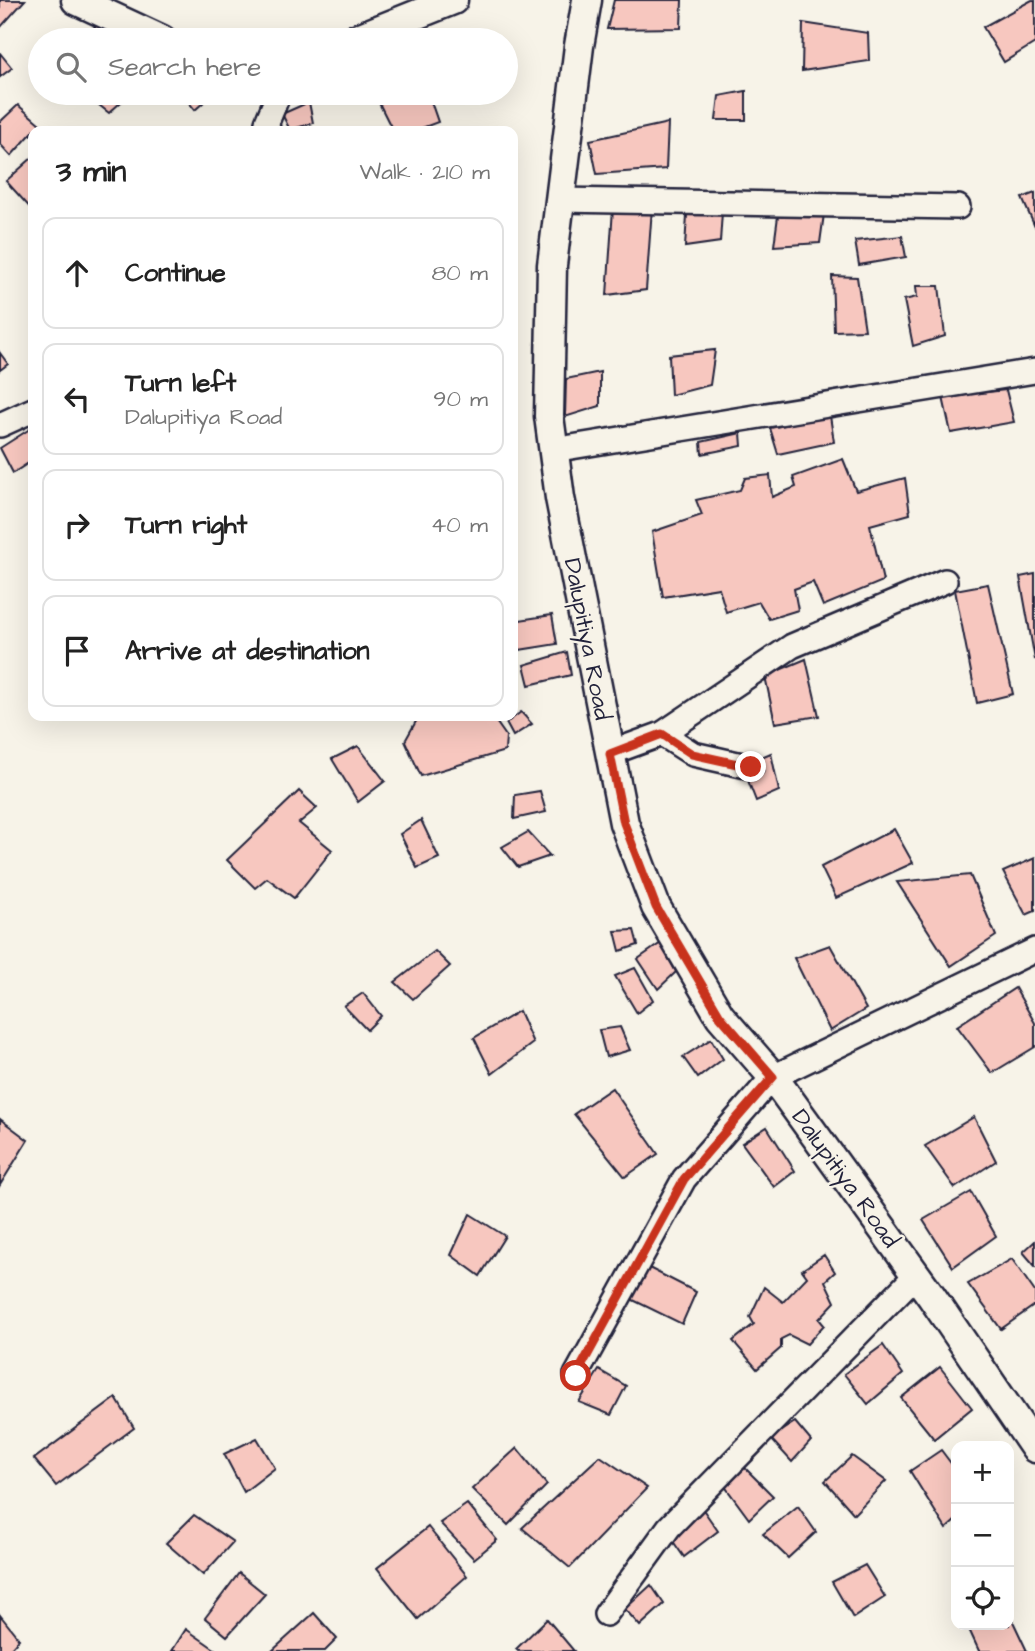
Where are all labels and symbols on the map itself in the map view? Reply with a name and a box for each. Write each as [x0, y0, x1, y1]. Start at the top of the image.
street label: Dalupitiya Road [554, 555, 619, 723]
route end [735, 751, 766, 782]
street label: Dalupitiya Road [782, 1102, 907, 1256]
route start [560, 1360, 591, 1391]

